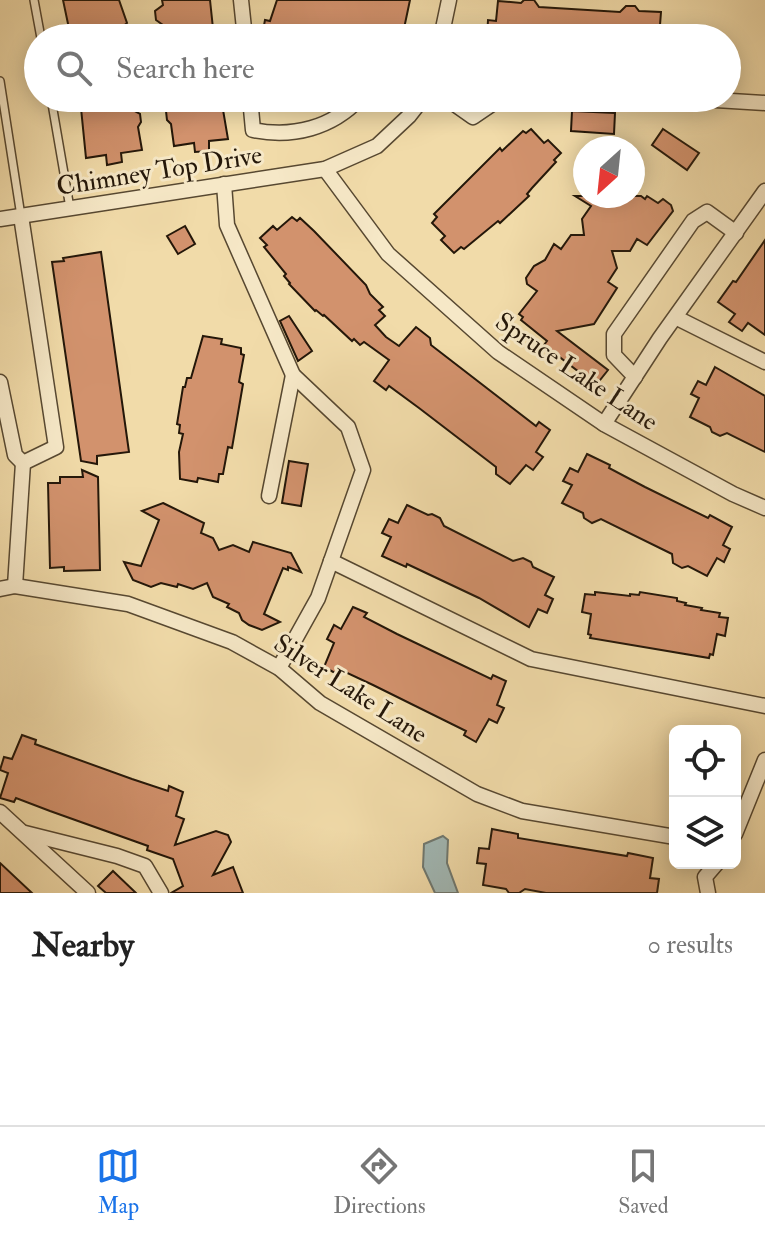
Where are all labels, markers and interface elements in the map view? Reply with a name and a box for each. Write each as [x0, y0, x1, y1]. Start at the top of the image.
search box [24, 24, 741, 112]
icon: search [52, 46, 96, 90]
text: Search here [116, 50, 255, 87]
north arrow [573, 136, 645, 208]
street label: Chimney Top Drive [54, 139, 264, 204]
street label: Spruce Lake Lane [489, 306, 664, 439]
street label: Silver Lake Lane [268, 627, 433, 750]
map controls [669, 725, 741, 869]
button: locate [669, 725, 741, 797]
button: layers [669, 797, 741, 869]
text: Nearby [32, 924, 134, 967]
text: 0 results [648, 929, 733, 961]
tab: Map [96, 1144, 140, 1220]
tab: Directions [333, 1144, 426, 1220]
tab: Saved [618, 1144, 669, 1220]

